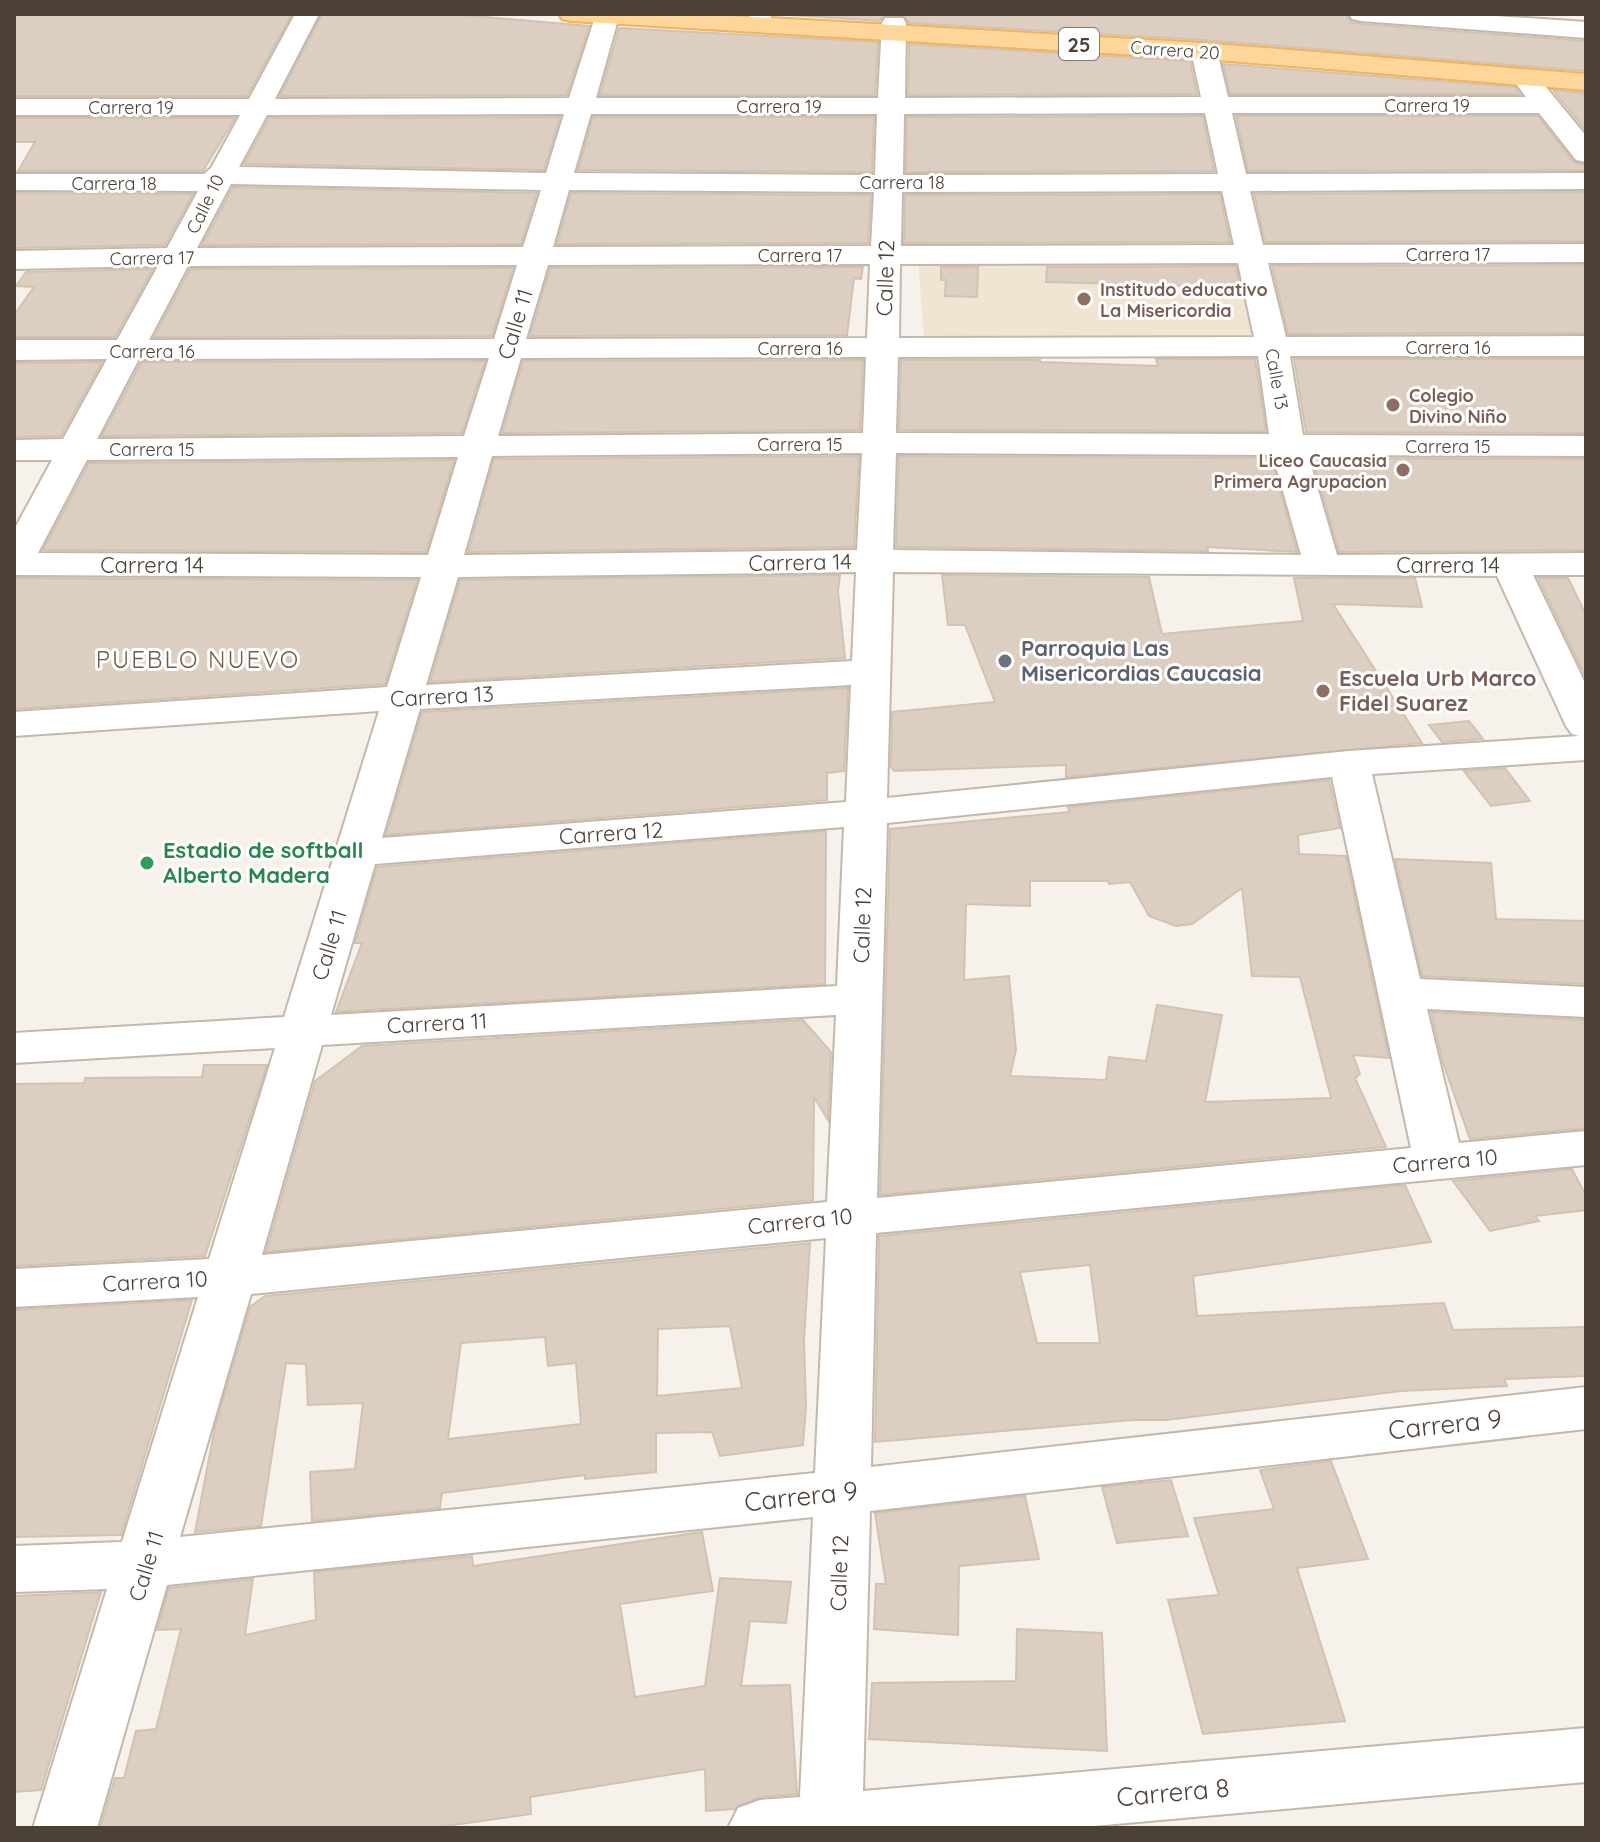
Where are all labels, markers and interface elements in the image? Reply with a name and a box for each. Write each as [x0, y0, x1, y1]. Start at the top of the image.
road number: 25 [1059, 28, 1099, 60]
street label: Carrera 20 [1130, 35, 1220, 65]
street label: Carrera 19 [1384, 94, 1470, 117]
street label: Carrera 19 [736, 95, 822, 118]
street label: Carrera 19 [88, 96, 174, 119]
street label: Calle 10 [181, 171, 229, 237]
street label: Carrera 18 [859, 171, 945, 194]
street label: Carrera 18 [71, 172, 157, 195]
street label: Calle 12 [870, 239, 900, 317]
street label: Carrera 17 [1406, 243, 1490, 266]
street label: Carrera 17 [758, 244, 842, 267]
street label: Carrera 17 [109, 246, 195, 270]
place label: Institudo educativo La Misericordia [1100, 278, 1268, 322]
street label: Calle 11 [491, 285, 539, 363]
marker: Institudo educativo La Misericordia [1075, 290, 1093, 308]
street label: Carrera 16 [1405, 336, 1491, 359]
street label: Carrera 16 [757, 337, 843, 360]
street label: Carrera 16 [109, 340, 195, 363]
street label: Calle 13 [1260, 346, 1294, 412]
place label: Colegio Divino Niño [1409, 384, 1507, 428]
marker: Colegio Divino Niño [1384, 396, 1402, 414]
street label: Carrera 15 [757, 433, 843, 456]
street label: Carrera 15 [1405, 435, 1491, 458]
street label: Carrera 15 [109, 438, 195, 461]
place label: Liceo Caucasia Primera Agrupacion [1213, 449, 1387, 493]
marker: Liceo Caucasia Primera Agrupacion [1394, 461, 1412, 479]
street label: Carrera 14 [748, 547, 852, 577]
street label: Carrera 14 [100, 551, 204, 579]
street label: Carrera 14 [1396, 551, 1500, 579]
place label: Parroquia Las Misericordias Caucasia [1021, 634, 1262, 687]
district label: PUEBLO NUEVO [96, 644, 300, 674]
marker: Parroquia Las Misericordias Caucasia [996, 652, 1014, 670]
place label: Escuela Urb Marco Fidel Suarez [1339, 664, 1537, 717]
street label: Carrera 13 [389, 679, 495, 713]
marker: Escuela Urb Marco Fidel Suarez [1314, 682, 1332, 700]
street label: Carrera 12 [558, 815, 664, 851]
place label: Estadio de softball Alberto Madera [163, 836, 363, 889]
marker: Estadio de softball Alberto Madera [138, 854, 156, 872]
street label: Calle 12 [847, 886, 877, 964]
street label: Calle 11 [305, 906, 353, 984]
street label: Carrera 11 [386, 1006, 488, 1040]
street label: Carrera 10 [1391, 1142, 1499, 1180]
street label: Carrera 10 [746, 1202, 854, 1240]
street label: Carrera 10 [102, 1264, 208, 1298]
street label: Carrera 9 [1387, 1402, 1503, 1446]
street label: Carrera 9 [743, 1474, 859, 1518]
street label: Calle 11 [122, 1527, 170, 1605]
street label: Calle 12 [824, 1534, 854, 1612]
street label: Carrera 8 [1115, 1771, 1231, 1813]

